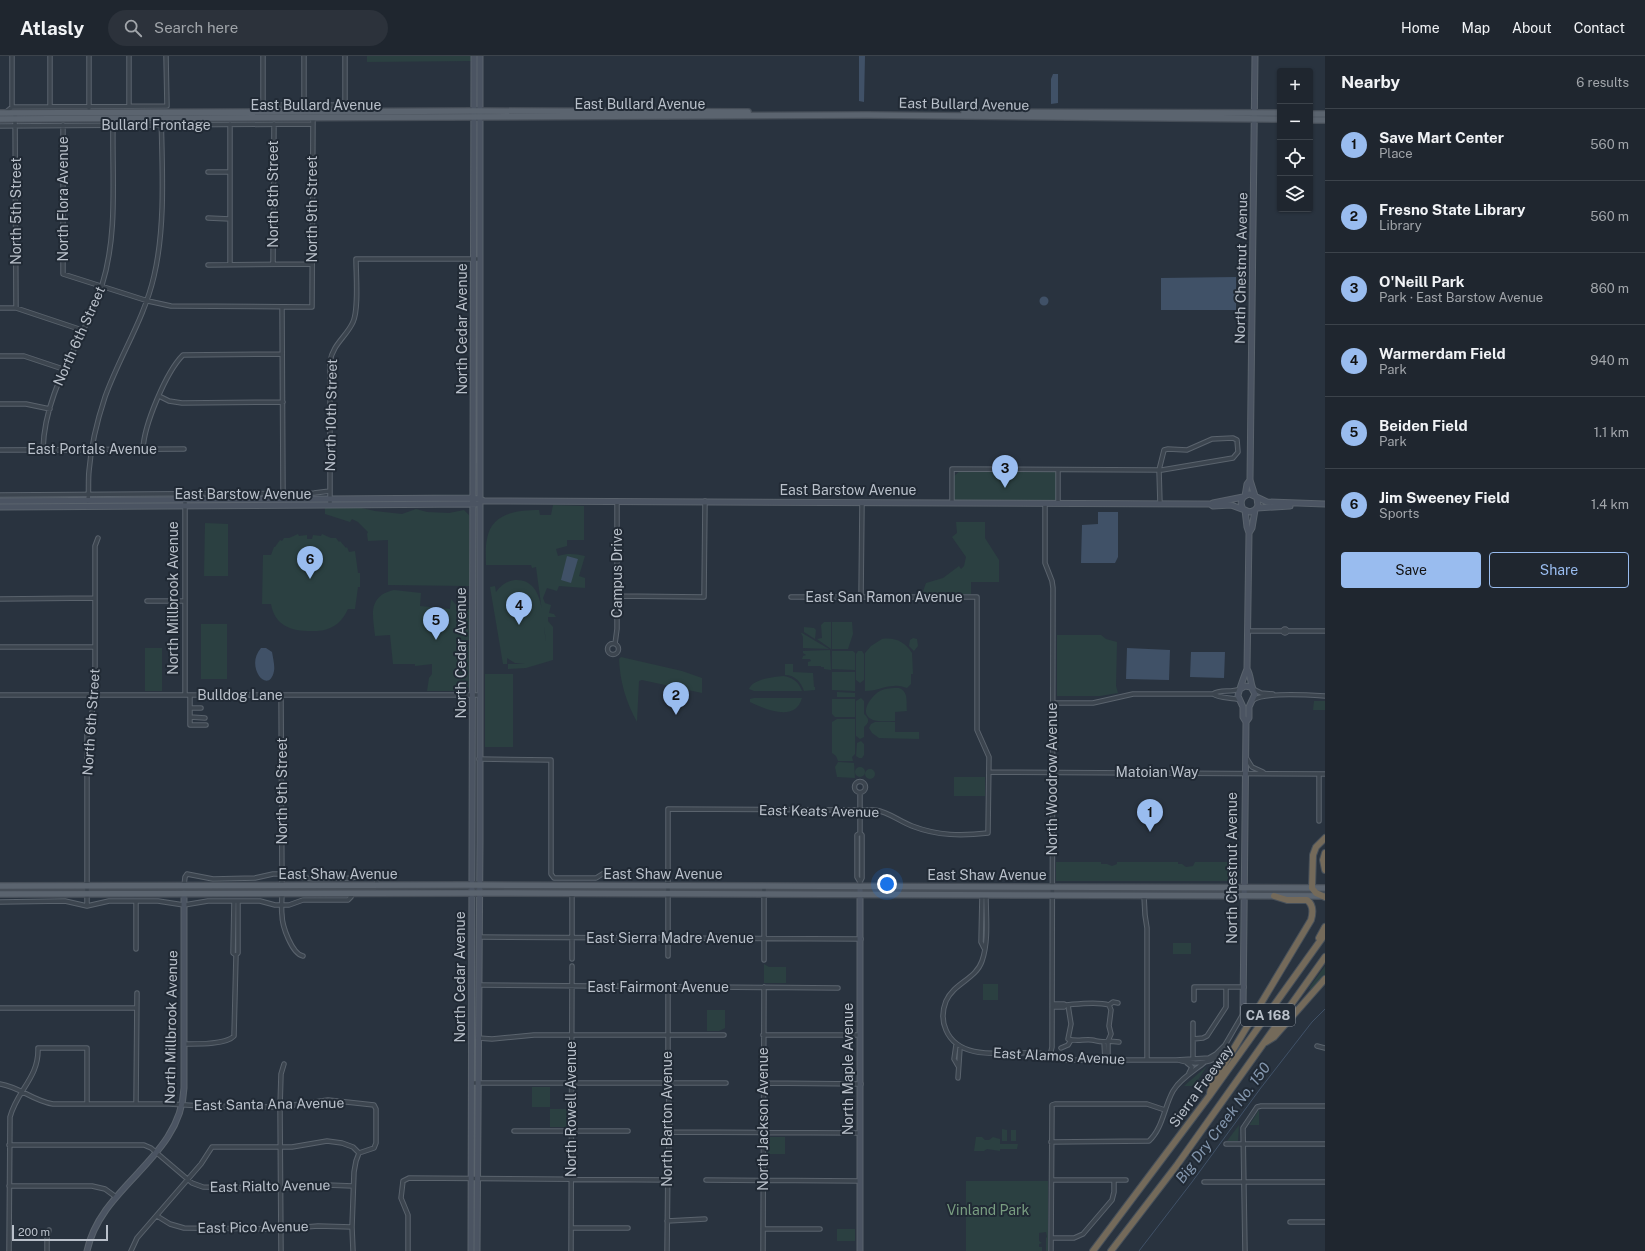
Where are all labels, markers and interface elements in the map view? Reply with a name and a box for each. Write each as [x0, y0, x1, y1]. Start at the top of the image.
search box [108, 10, 388, 46]
text: Atlasly [20, 17, 84, 39]
icon: search [122, 17, 144, 39]
text: Search here [154, 19, 238, 36]
text: Home [1401, 20, 1440, 36]
text: Map [1462, 20, 1490, 36]
text: About [1512, 20, 1552, 36]
text: Contact [1574, 20, 1625, 36]
map controls [1277, 68, 1313, 212]
button: + [1277, 68, 1313, 104]
text: Nearby [1341, 72, 1400, 92]
text: 6 results [1576, 75, 1629, 90]
street label: East Bullard Avenue [898, 95, 1030, 113]
street label: East Bullard Avenue [575, 96, 705, 112]
street label: East Bullard Avenue [251, 97, 381, 113]
button: − [1277, 104, 1313, 140]
street label: Bullard Frontage [101, 117, 211, 133]
text: Save Mart Center [1379, 129, 1504, 146]
street label: North Flora Avenue [55, 136, 71, 262]
text: 1 [1351, 137, 1357, 152]
text: 560 m [1590, 137, 1629, 152]
street label: North 8th Street [265, 140, 281, 248]
button: locate [1277, 140, 1313, 176]
text: Place [1379, 146, 1413, 161]
street label: North 9th Street [304, 155, 320, 263]
street label: North 5th Street [8, 157, 24, 265]
button: layers [1277, 176, 1313, 212]
street label: North Chestnut Avenue [1232, 192, 1250, 344]
text: Fresno State Library [1379, 201, 1526, 218]
text: 2 [1350, 209, 1358, 224]
text: 560 m [1590, 209, 1629, 224]
text: Library [1379, 218, 1422, 233]
street label: North Cedar Avenue [454, 263, 470, 395]
text: O'Neill Park [1379, 273, 1465, 290]
text: 3 [1350, 281, 1358, 296]
text: 860 m [1590, 281, 1629, 296]
street label: North 6th Street [50, 284, 108, 388]
text: Park · East Barstow Avenue [1379, 290, 1543, 305]
text: Warmerdam Field [1379, 345, 1506, 362]
text: 4 [1350, 353, 1358, 368]
text: 940 m [1590, 353, 1629, 368]
street label: North 10th Street [322, 359, 340, 471]
text: Park [1379, 362, 1407, 377]
text: Beiden Field [1379, 417, 1468, 434]
text: 5 [1350, 425, 1358, 440]
text: 1.1 km [1594, 425, 1629, 440]
text: Park [1379, 434, 1407, 449]
street label: East Portals Avenue [27, 441, 157, 457]
pin: 3 [992, 455, 1018, 488]
street label: East Barstow Avenue [780, 482, 917, 498]
street label: East Barstow Avenue [175, 486, 312, 502]
text: Jim Sweeney Field [1379, 489, 1510, 506]
text: 6 [1350, 497, 1358, 512]
text: 1.4 km [1591, 497, 1629, 512]
text: Sports [1379, 506, 1419, 521]
street label: North Millbrook Avenue [165, 521, 181, 675]
street label: Campus Drive [609, 528, 625, 618]
pin: 6 [297, 546, 323, 579]
button: Save [1341, 552, 1481, 588]
button: Share [1489, 552, 1629, 588]
street label: North Cedar Avenue [453, 587, 469, 719]
street label: East San Ramon Avenue [805, 589, 963, 605]
pin: 4 [506, 592, 532, 625]
pin: 5 [423, 607, 449, 640]
street label: North 6th Street [79, 668, 103, 776]
pin: 2 [663, 682, 689, 715]
street label: Bulldog Lane [197, 687, 283, 703]
street label: North Woodrow Avenue [1044, 703, 1060, 855]
street label: North 9th Street [274, 737, 290, 845]
street label: Matoian Way [1115, 764, 1199, 780]
street label: North Chestnut Avenue [1224, 792, 1240, 944]
pin: 1 [1137, 799, 1163, 832]
street label: East Keats Avenue [759, 802, 879, 820]
street label: East Shaw Avenue [278, 866, 398, 882]
street label: East Shaw Avenue [603, 866, 723, 882]
street label: East Shaw Avenue [927, 867, 1047, 883]
your location [877, 874, 897, 894]
street label: North Cedar Avenue [452, 911, 468, 1043]
street label: East Sierra Madre Avenue [586, 930, 754, 946]
street label: North Millbrook Avenue [162, 950, 180, 1104]
street label: East Fairmont Avenue [587, 979, 729, 995]
street label: North Maple Avenue [840, 1003, 856, 1135]
road number: CA 168 [1241, 1004, 1295, 1026]
street label: North Rowell Avenue [563, 1041, 579, 1177]
street label: Sierra Freeway [1166, 1041, 1237, 1130]
street label: East Alamos Avenue [992, 1045, 1126, 1067]
street label: North Jackson Avenue [755, 1047, 771, 1191]
street label: North Barton Avenue [659, 1051, 675, 1187]
water label: Big Dry Creek No. 150 [1172, 1059, 1274, 1186]
street label: East Santa Ana Avenue [194, 1095, 345, 1113]
street label: East Rialto Avenue [209, 1177, 331, 1195]
park label: Vinland Park [947, 1202, 1029, 1218]
street label: East Pico Avenue [197, 1218, 309, 1236]
scale bar [12, 1223, 108, 1242]
text: 200 m [18, 1226, 50, 1238]

